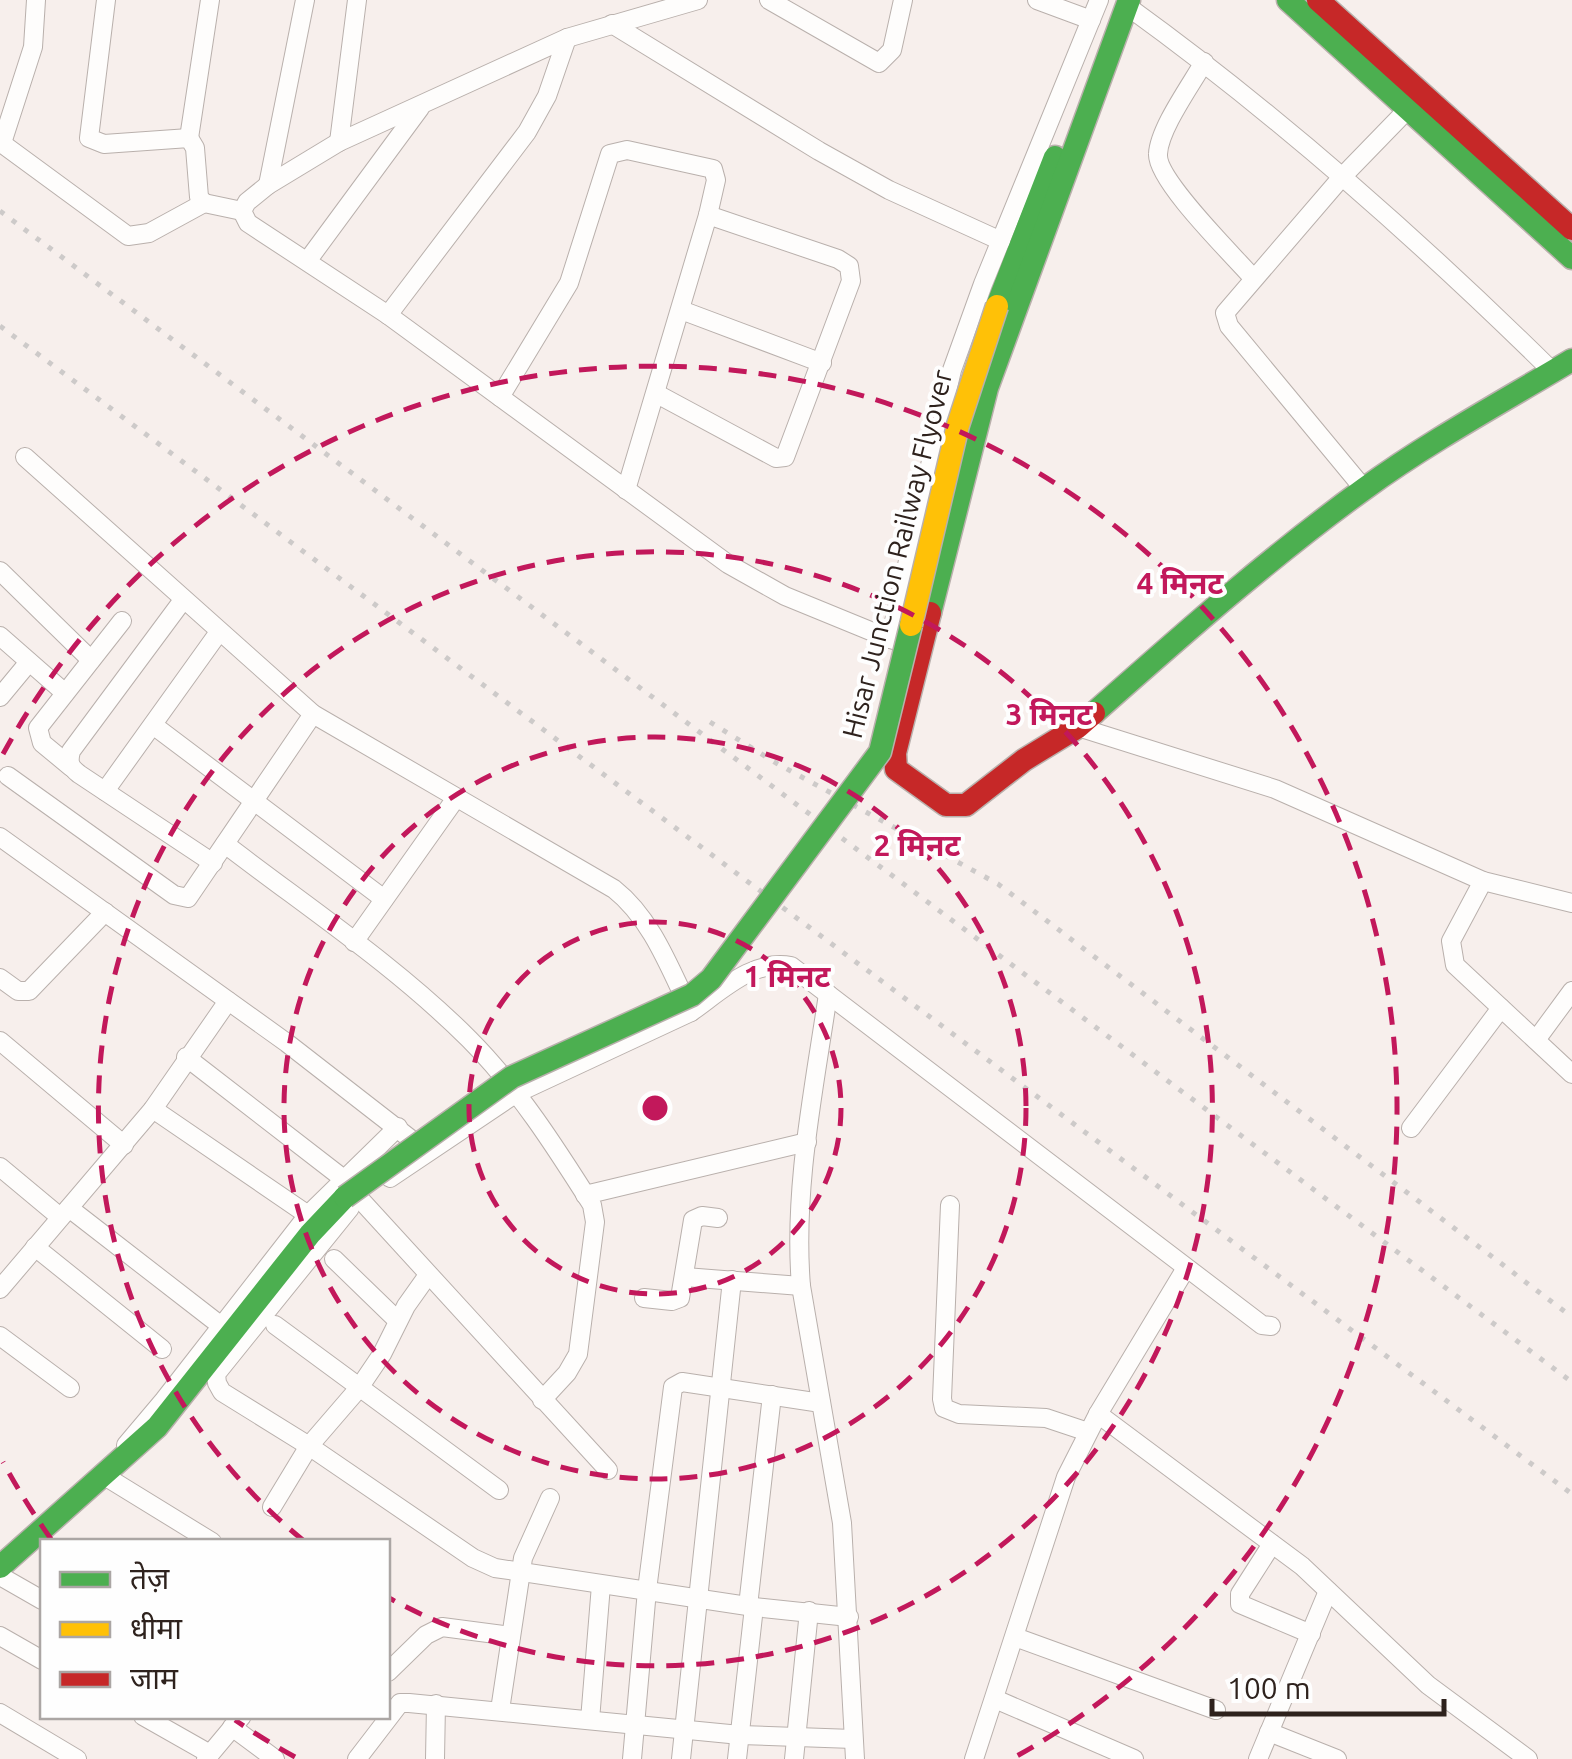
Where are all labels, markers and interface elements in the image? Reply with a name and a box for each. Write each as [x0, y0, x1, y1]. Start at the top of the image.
street label: Hisar Junction Railway Flyover [836, 366, 957, 741]
text: 4 मिनट [1137, 566, 1224, 600]
text: 3 मिनट [1006, 697, 1093, 731]
text: 2 मिनट [874, 828, 961, 862]
text: 1 मिनट [744, 959, 831, 993]
centre of rings [637, 1090, 673, 1126]
legend [40, 1539, 390, 1719]
text: तेज़ [130, 1561, 170, 1595]
text: धीमा [130, 1611, 183, 1645]
scale bar [1212, 1654, 1444, 1716]
text: जाम [130, 1661, 179, 1695]
text: 100 m [1227, 1671, 1311, 1705]

